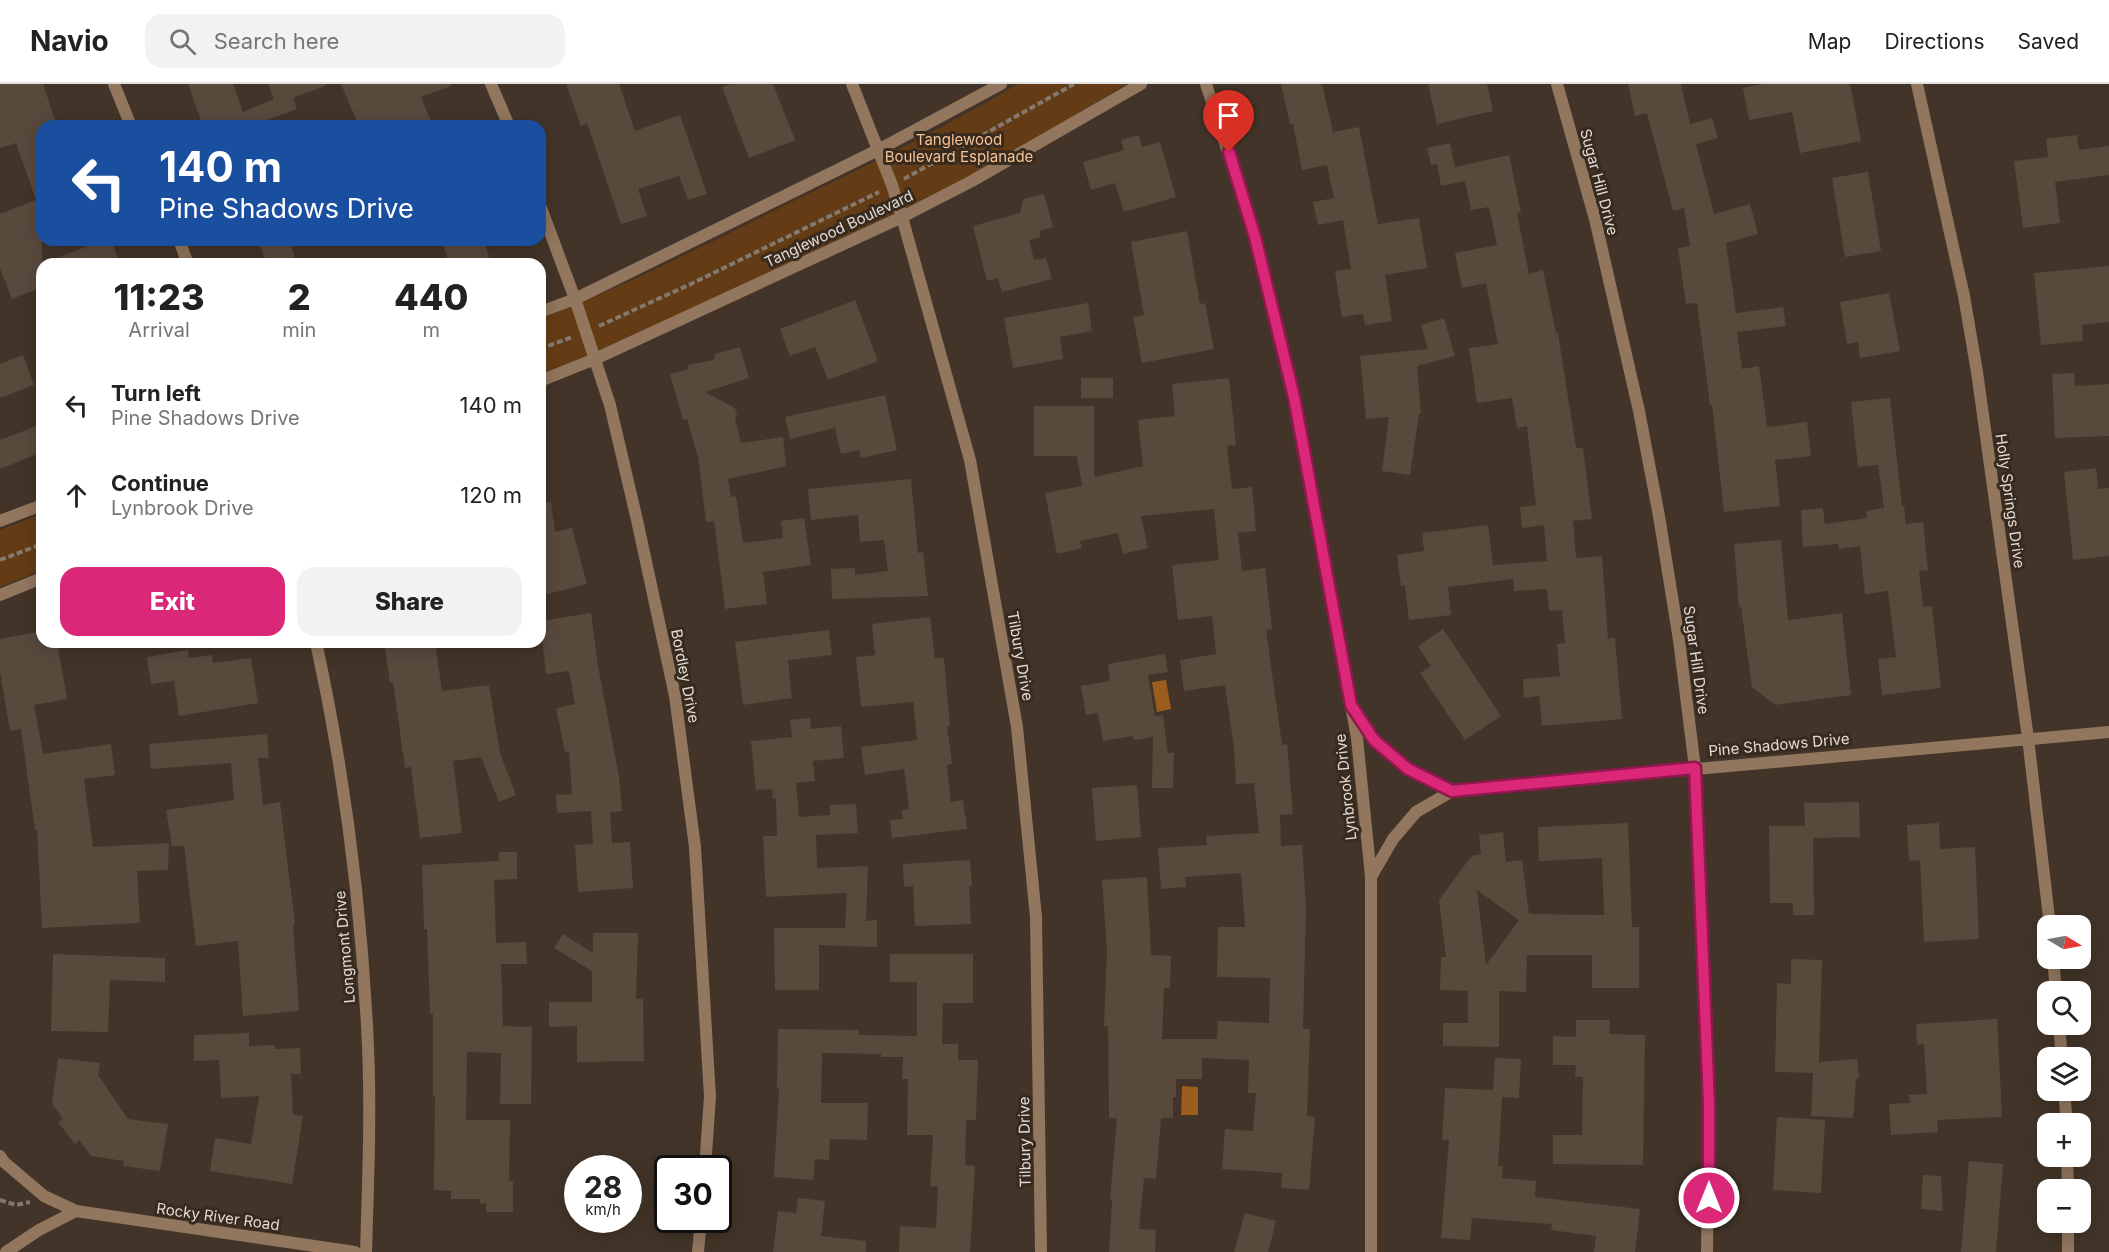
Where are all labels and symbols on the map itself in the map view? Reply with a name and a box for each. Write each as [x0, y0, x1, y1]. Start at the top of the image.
pin [1203, 90, 1254, 152]
street label: Sugar Hill Drive [1576, 127, 1623, 237]
park label: Tanglewood Boulevard Esplanade [885, 130, 1033, 166]
street label: Tanglewood Boulevard [761, 186, 916, 271]
street label: Holly Springs Drive [1992, 432, 2029, 570]
street label: Sugar Hill Drive [1679, 604, 1714, 715]
street label: Tilbury Drive [1003, 610, 1038, 702]
street label: Bordley Drive [667, 627, 704, 725]
street label: Pine Shadows Drive [1708, 729, 1850, 760]
street label: Lynbrook Drive [1330, 733, 1361, 841]
street label: Longmont Drive [330, 890, 359, 1004]
north arrow [2037, 915, 2091, 969]
street label: Tilbury Drive [1014, 1096, 1035, 1188]
speed limit sign: 30 [654, 1155, 732, 1233]
position arrow [1677, 1166, 1741, 1230]
street label: Rocky River Road [155, 1198, 281, 1235]

